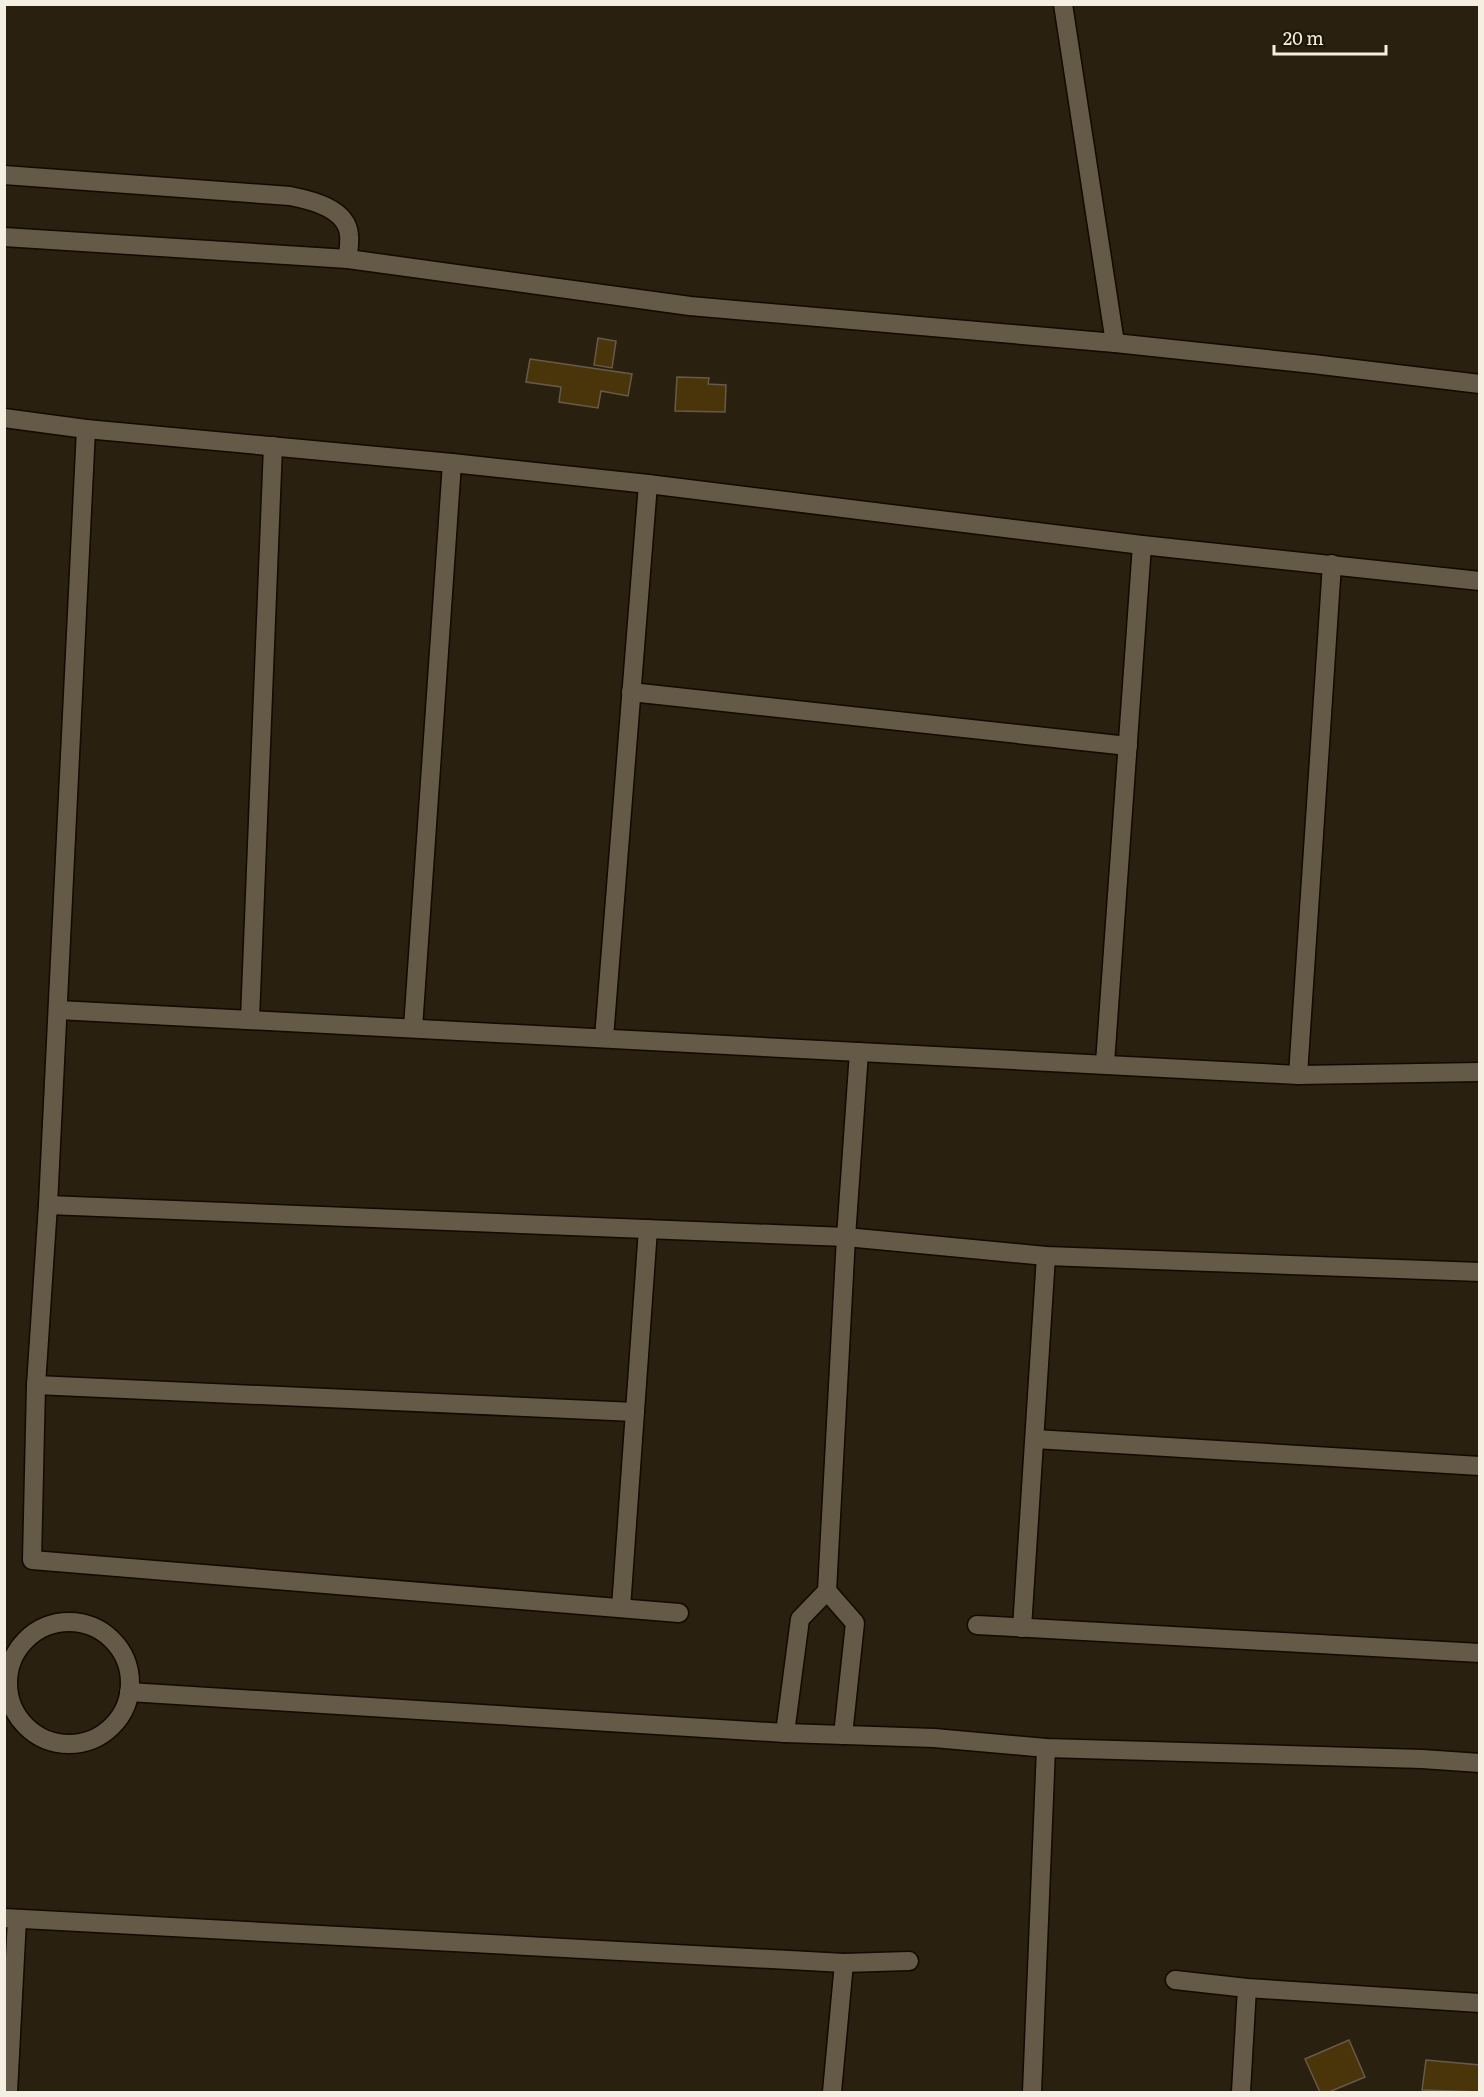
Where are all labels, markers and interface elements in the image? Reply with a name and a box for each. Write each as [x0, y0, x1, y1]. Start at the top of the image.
scale bar [1274, 18, 1386, 56]
text: 20 m [1283, 24, 1324, 51]

